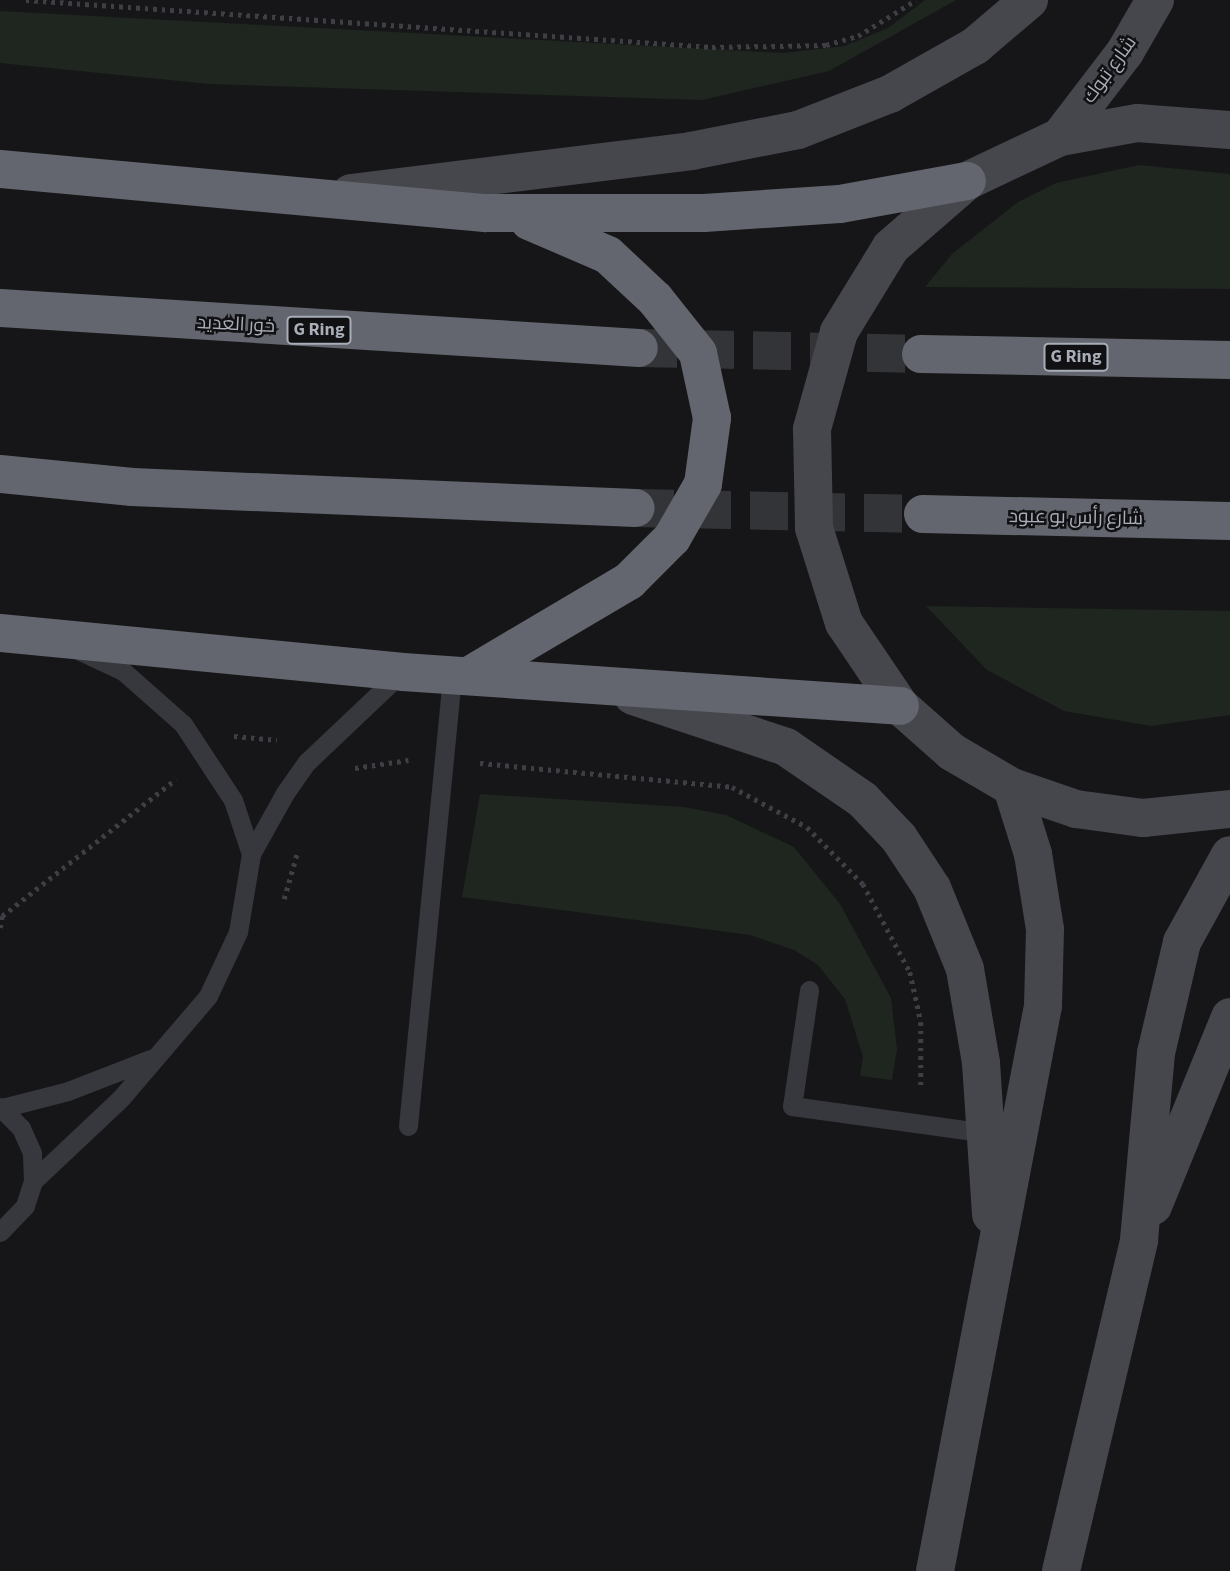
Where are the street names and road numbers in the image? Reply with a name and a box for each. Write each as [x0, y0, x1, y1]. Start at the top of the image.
street label: شارع تبوك [1078, 32, 1142, 108]
street label: خور العديد [196, 312, 276, 338]
road number: G Ring [286, 316, 352, 344]
road number: G Ring [1043, 342, 1109, 372]
street label: شارع رأس بو عبود [1009, 505, 1143, 531]

